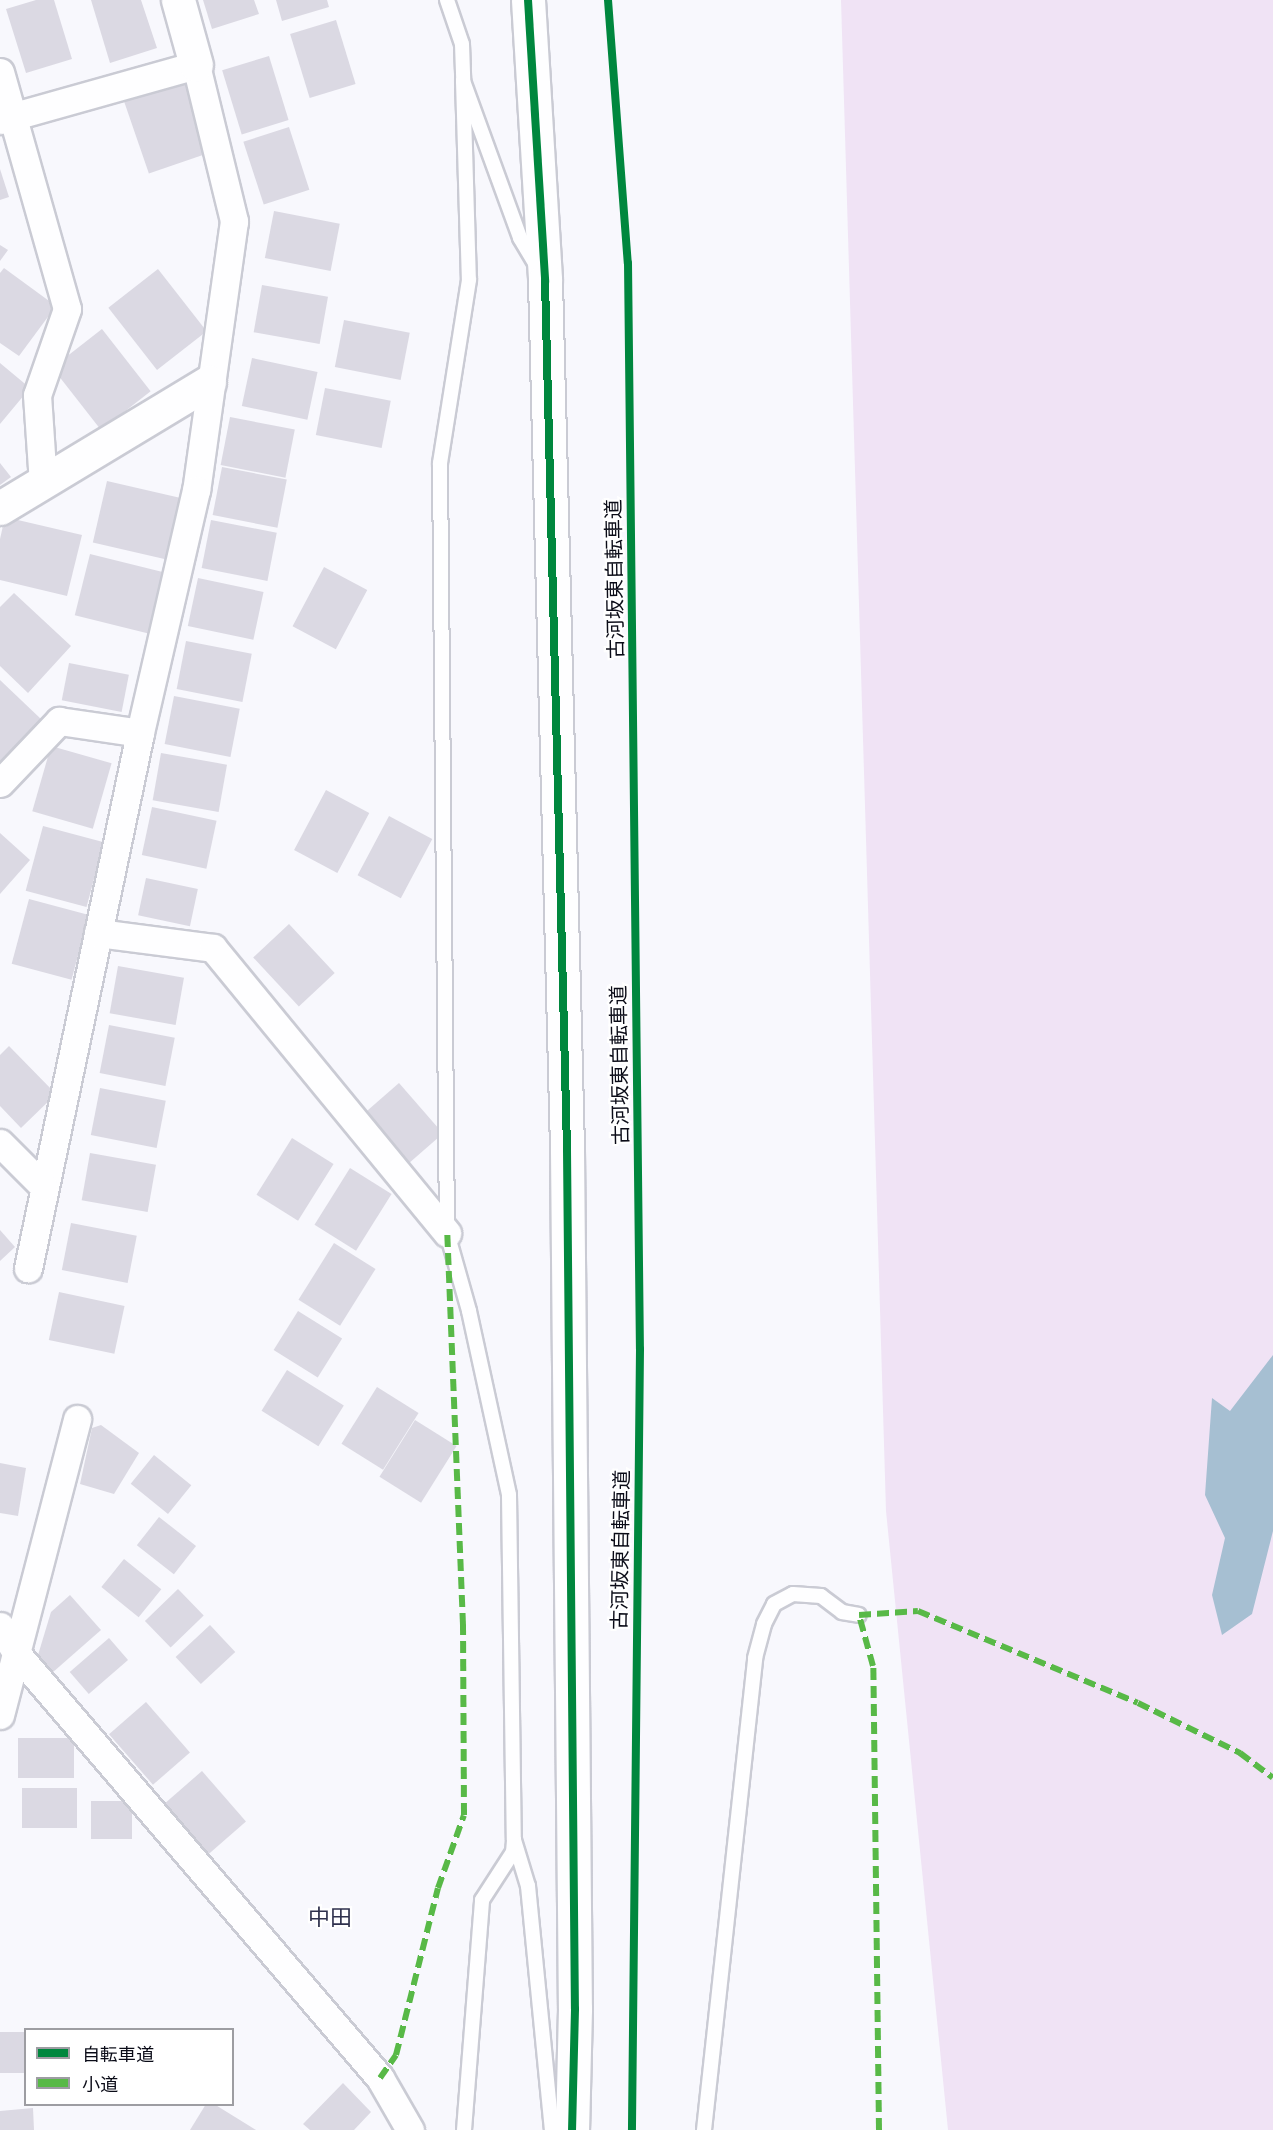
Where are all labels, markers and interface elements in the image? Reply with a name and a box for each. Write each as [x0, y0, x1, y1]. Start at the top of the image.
street label: 古河坂東自転車道 [602, 499, 628, 659]
street label: 古河坂東自転車道 [607, 985, 633, 1145]
street label: 古河坂東自転車道 [608, 1470, 634, 1630]
district label: 中田 [308, 1905, 352, 1931]
legend [24, 2028, 234, 2106]
text: 自転車道 [82, 2044, 154, 2066]
text: 小道 [82, 2074, 118, 2096]

